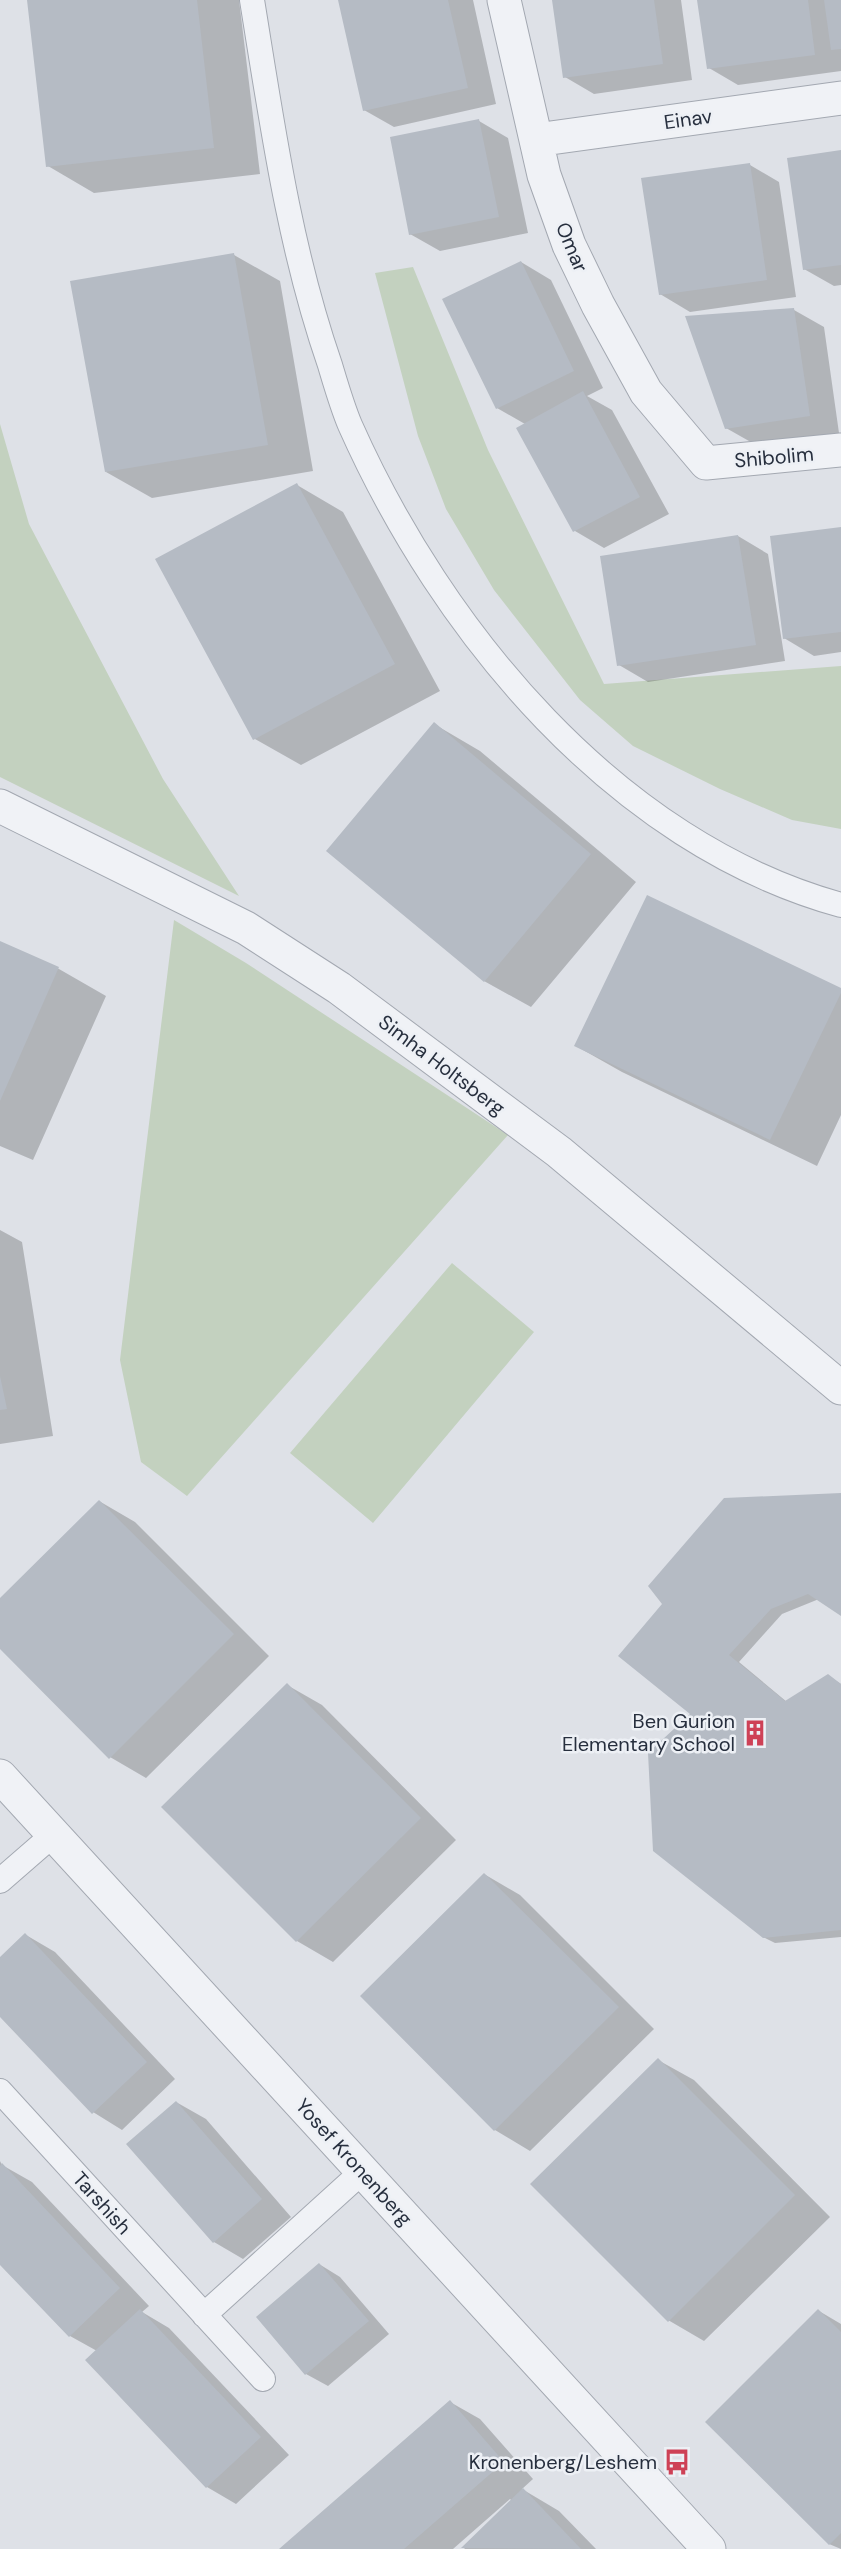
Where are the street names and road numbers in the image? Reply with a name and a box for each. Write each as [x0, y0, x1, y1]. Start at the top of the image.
street label: Einav [662, 103, 714, 135]
street label: Omar [550, 218, 594, 276]
street label: Shibolim [733, 441, 815, 473]
street label: Simha Holtsberg [373, 1009, 511, 1121]
street label: Yosef Kronenberg [290, 2093, 418, 2231]
street label: Tarshish [67, 2166, 137, 2240]

